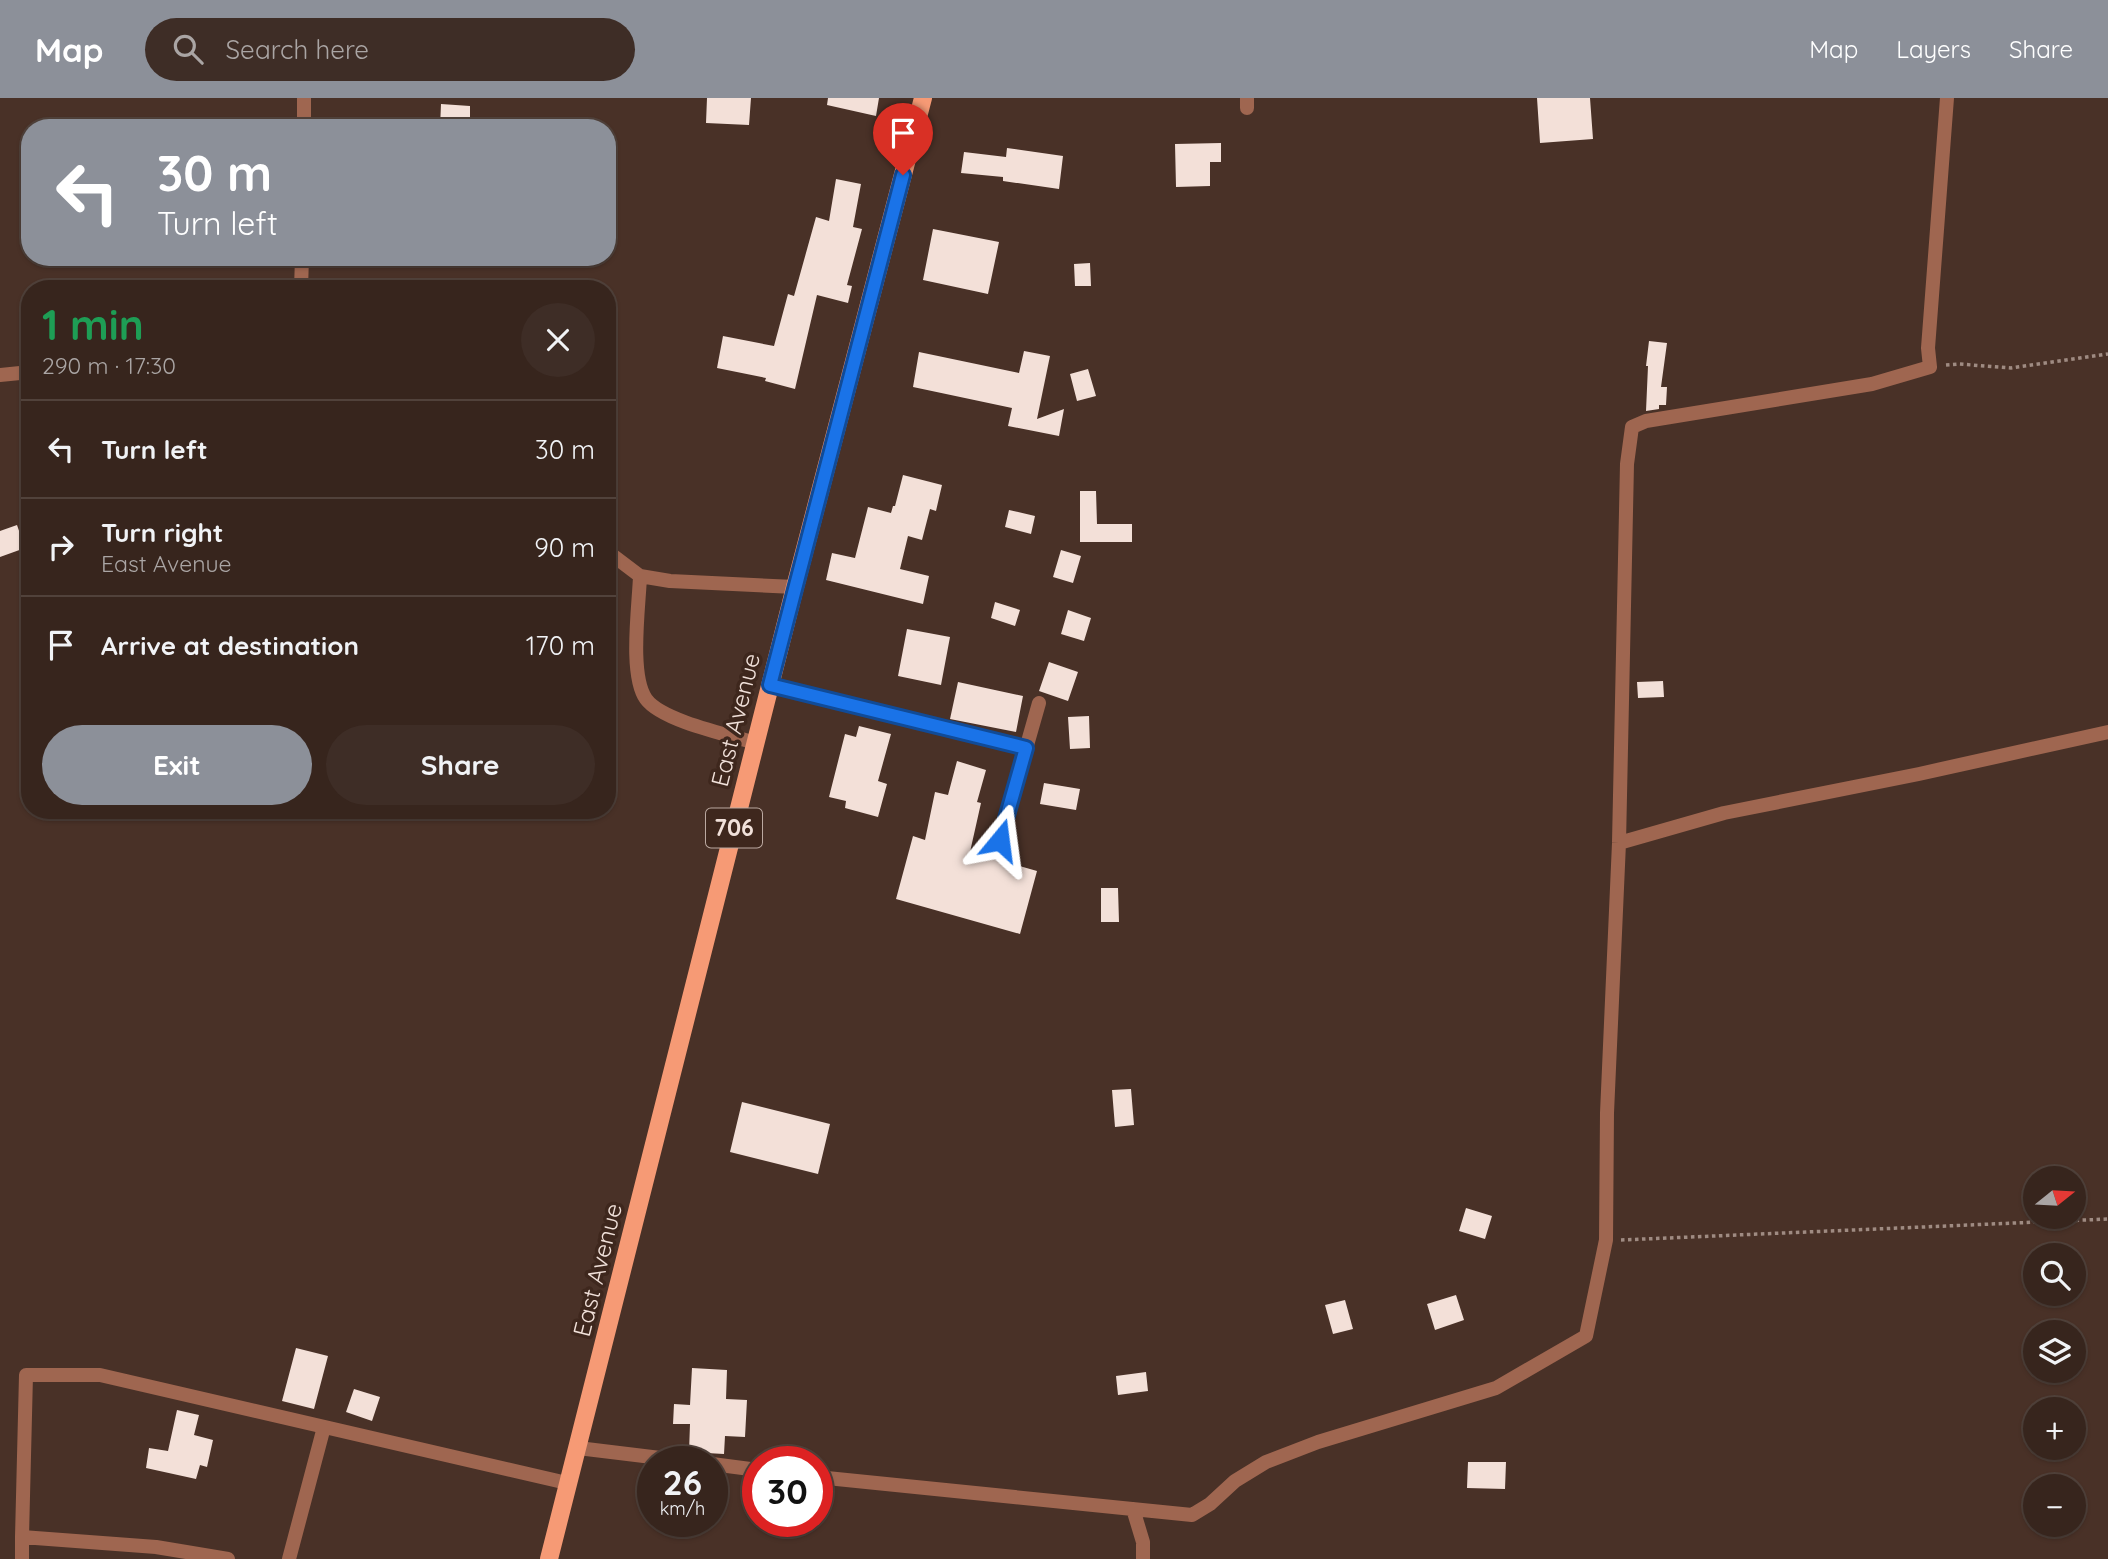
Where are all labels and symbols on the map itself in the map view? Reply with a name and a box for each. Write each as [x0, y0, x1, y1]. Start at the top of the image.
pin [873, 103, 933, 175]
street label: East Avenue [704, 650, 766, 789]
position arrow [963, 803, 1037, 877]
road number: 706 [706, 808, 762, 848]
north arrow [2023, 1166, 2086, 1228]
street label: East Avenue [566, 1200, 628, 1339]
speed limit sign: 30 [742, 1446, 833, 1537]

